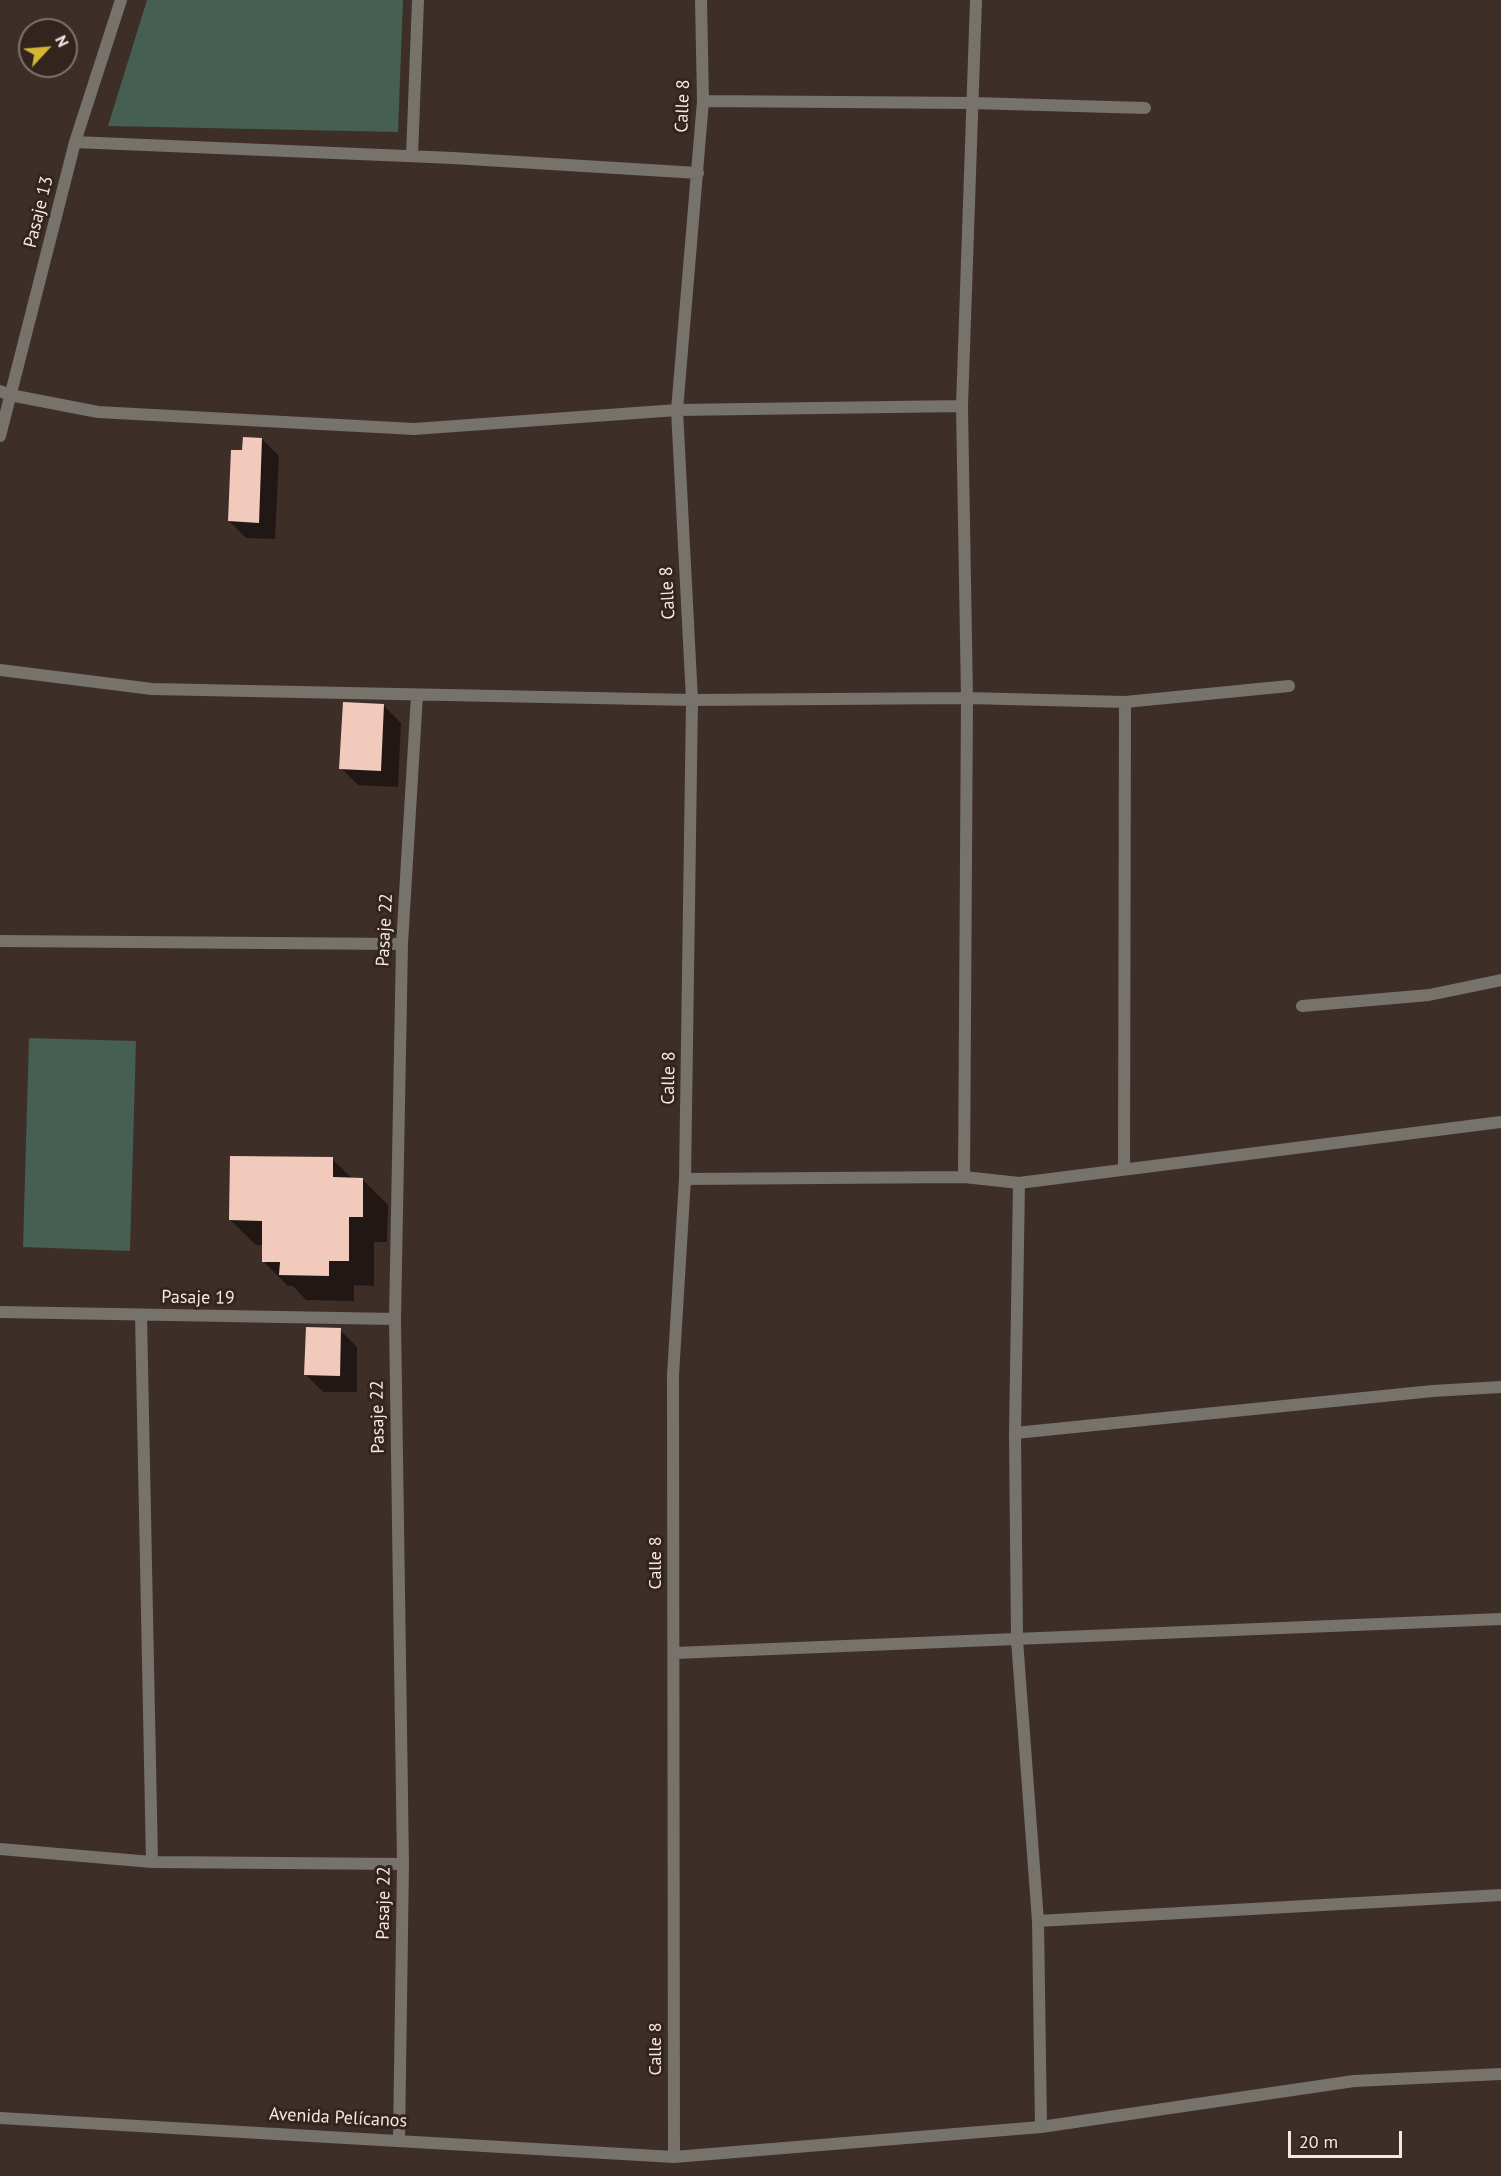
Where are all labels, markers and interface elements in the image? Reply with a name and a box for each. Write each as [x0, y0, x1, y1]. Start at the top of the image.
north arrow [18, 18, 78, 78]
text: N [51, 32, 74, 50]
street label: Calle 8 [671, 79, 695, 133]
street label: Pasaje 13 [20, 174, 58, 250]
street label: Calle 8 [656, 566, 680, 620]
street label: Pasaje 22 [372, 893, 398, 967]
street label: Calle 8 [658, 1051, 680, 1105]
street label: Pasaje 19 [161, 1287, 235, 1309]
street label: Pasaje 22 [367, 1380, 389, 1454]
street label: Calle 8 [645, 1536, 667, 1590]
street label: Pasaje 22 [373, 1866, 395, 1940]
street label: Calle 8 [645, 2022, 667, 2076]
street label: Avenida Pelícanos [268, 2104, 408, 2132]
scale bar [1291, 2119, 1405, 2157]
text: 20 m [1299, 2130, 1338, 2153]

